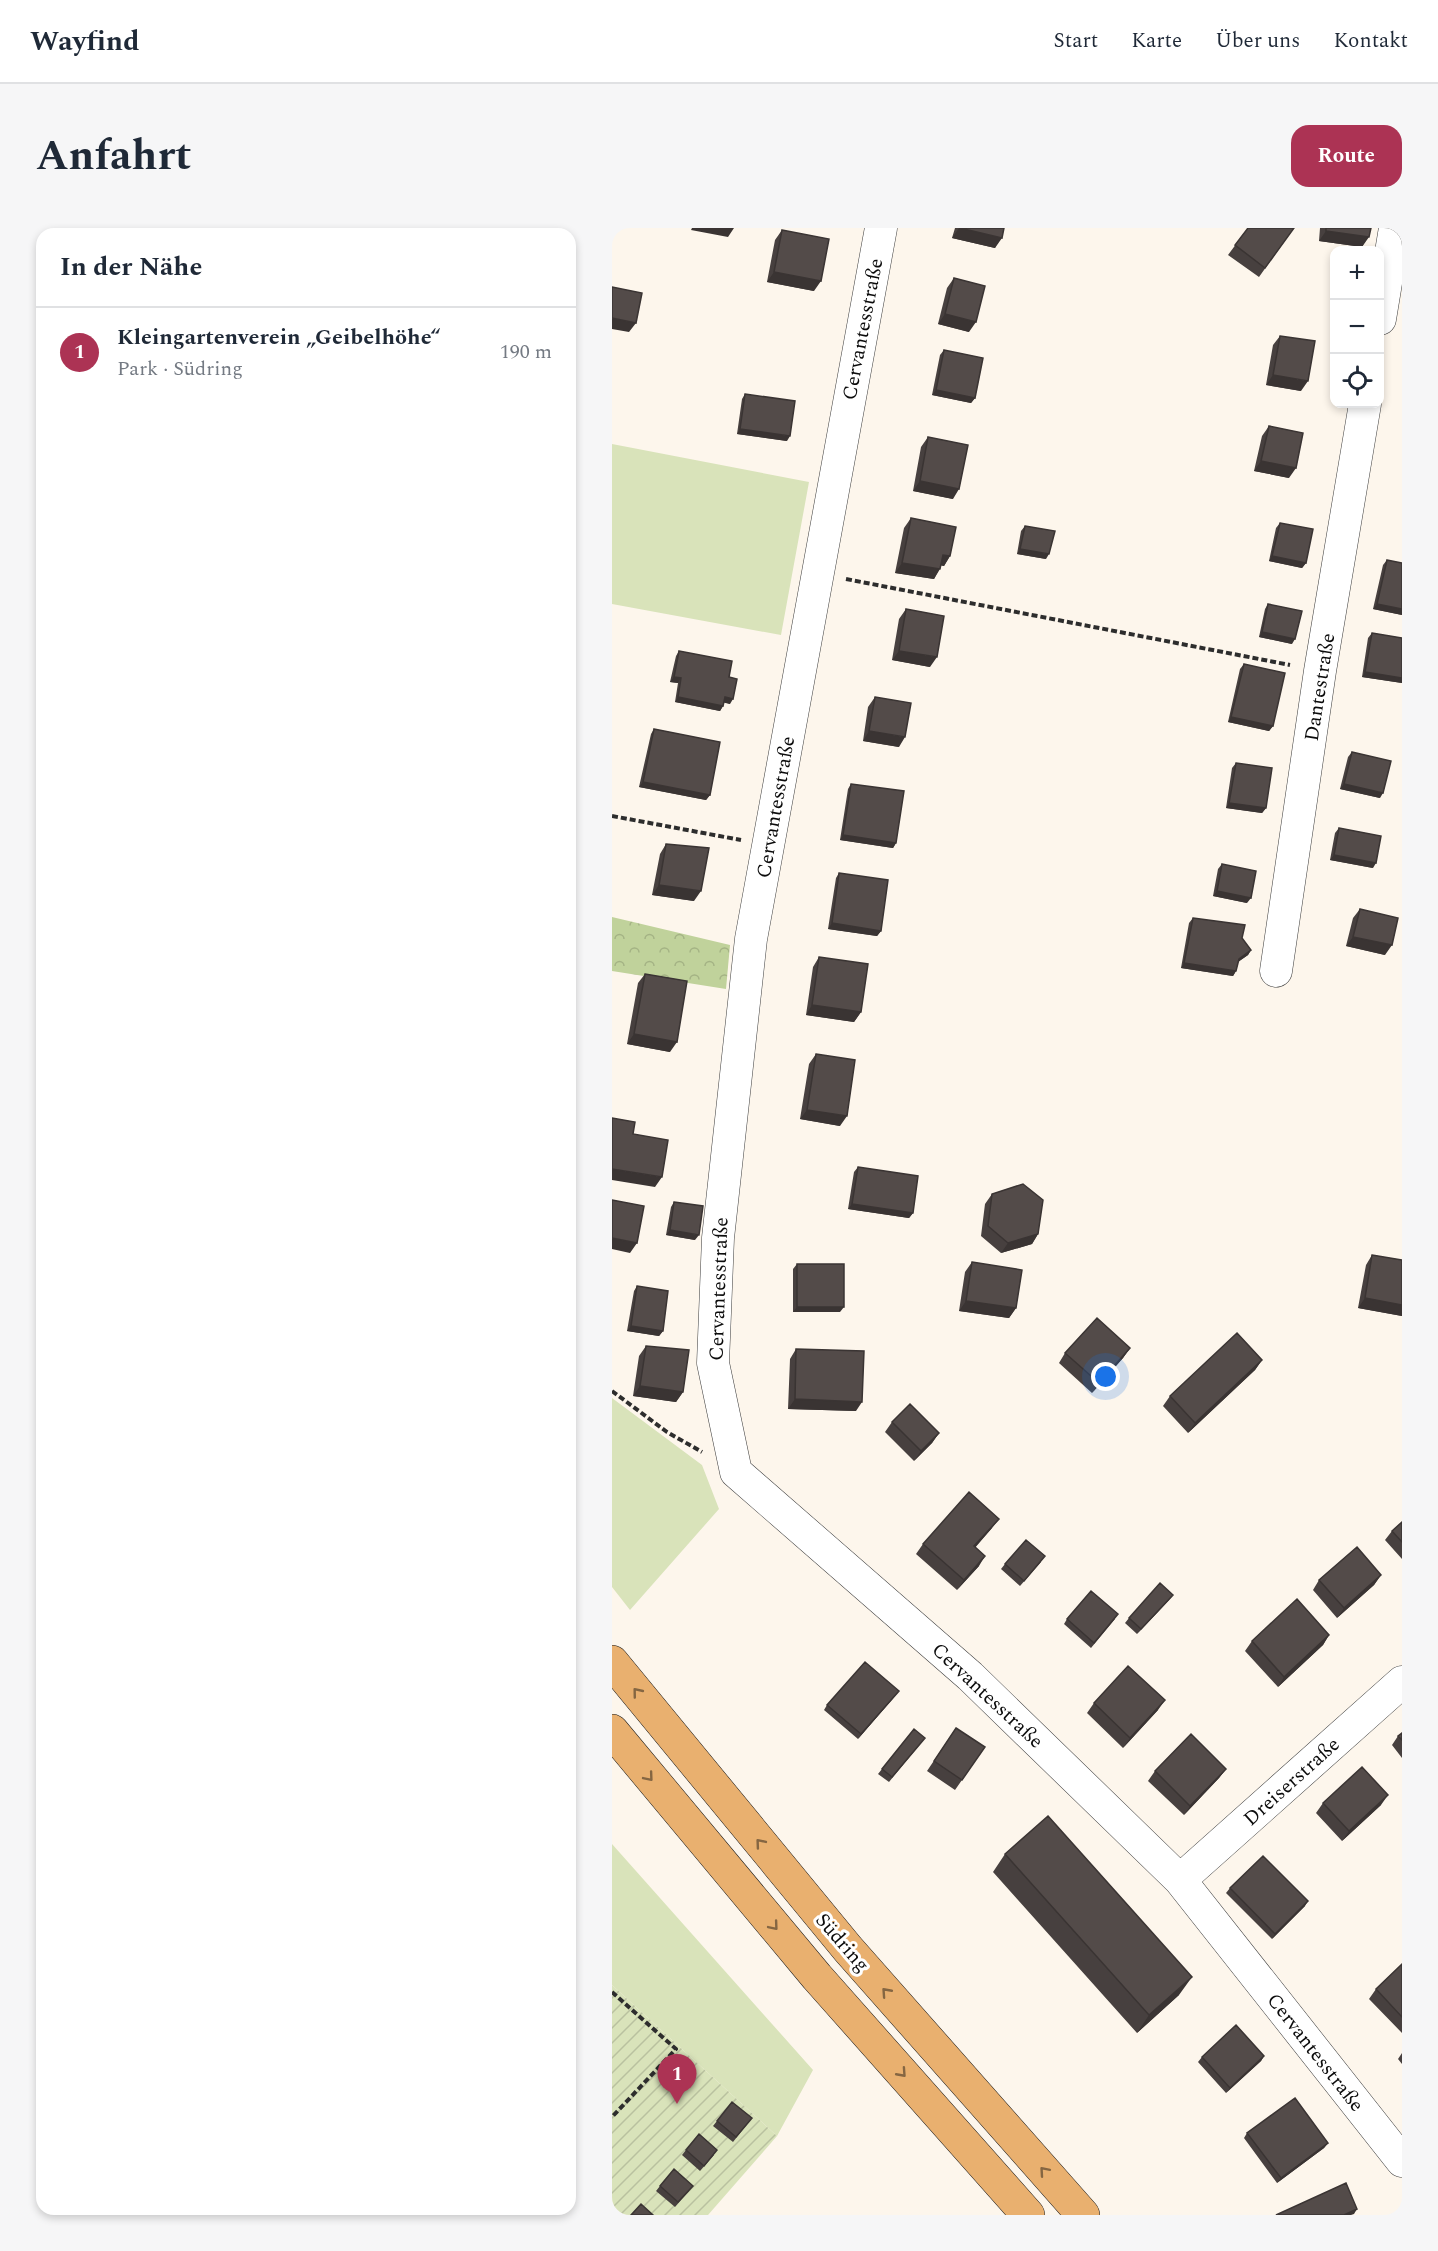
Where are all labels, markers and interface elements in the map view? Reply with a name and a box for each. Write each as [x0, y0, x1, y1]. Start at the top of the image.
text: Wayfind [30, 20, 139, 63]
text: Start [1053, 25, 1098, 57]
text: Karte [1131, 25, 1182, 57]
text: Über uns [1215, 25, 1300, 57]
text: Kontakt [1333, 25, 1408, 57]
text: Anfahrt [36, 125, 192, 188]
button: Route [1291, 125, 1402, 187]
map controls [1330, 246, 1384, 408]
button: + [1330, 246, 1384, 300]
text: In der Nähe [60, 247, 202, 287]
street label: Cervantesstraße [835, 256, 891, 403]
button: − [1330, 300, 1384, 354]
text: Kleingartenverein „Geibelhöhe“ [117, 321, 440, 354]
text: 1 [74, 337, 85, 367]
text: 190 m [500, 337, 552, 367]
text: Park · Südring [117, 354, 243, 384]
button: locate [1330, 354, 1384, 408]
street label: Dantestraße [1297, 631, 1343, 743]
street label: Cervantesstraße [749, 734, 803, 881]
street label: Cervantesstraße [702, 1217, 736, 1361]
your location [1091, 1362, 1120, 1391]
street label: Cervantesstraße [925, 1636, 1050, 1756]
one-way arrow [633, 1688, 644, 1699]
street label: Dreiserstraße [1237, 1730, 1347, 1833]
one-way arrow [642, 1770, 653, 1781]
one-way arrow [756, 1839, 767, 1850]
street label: Südring [808, 1907, 876, 1979]
one-way arrow [767, 1919, 778, 1930]
street label: Cervantesstraße [1259, 1987, 1371, 2118]
one-way arrow [882, 1988, 893, 1999]
pin: 1 [658, 2054, 696, 2104]
one-way arrow [895, 2066, 906, 2077]
one-way arrow [1041, 2167, 1052, 2178]

